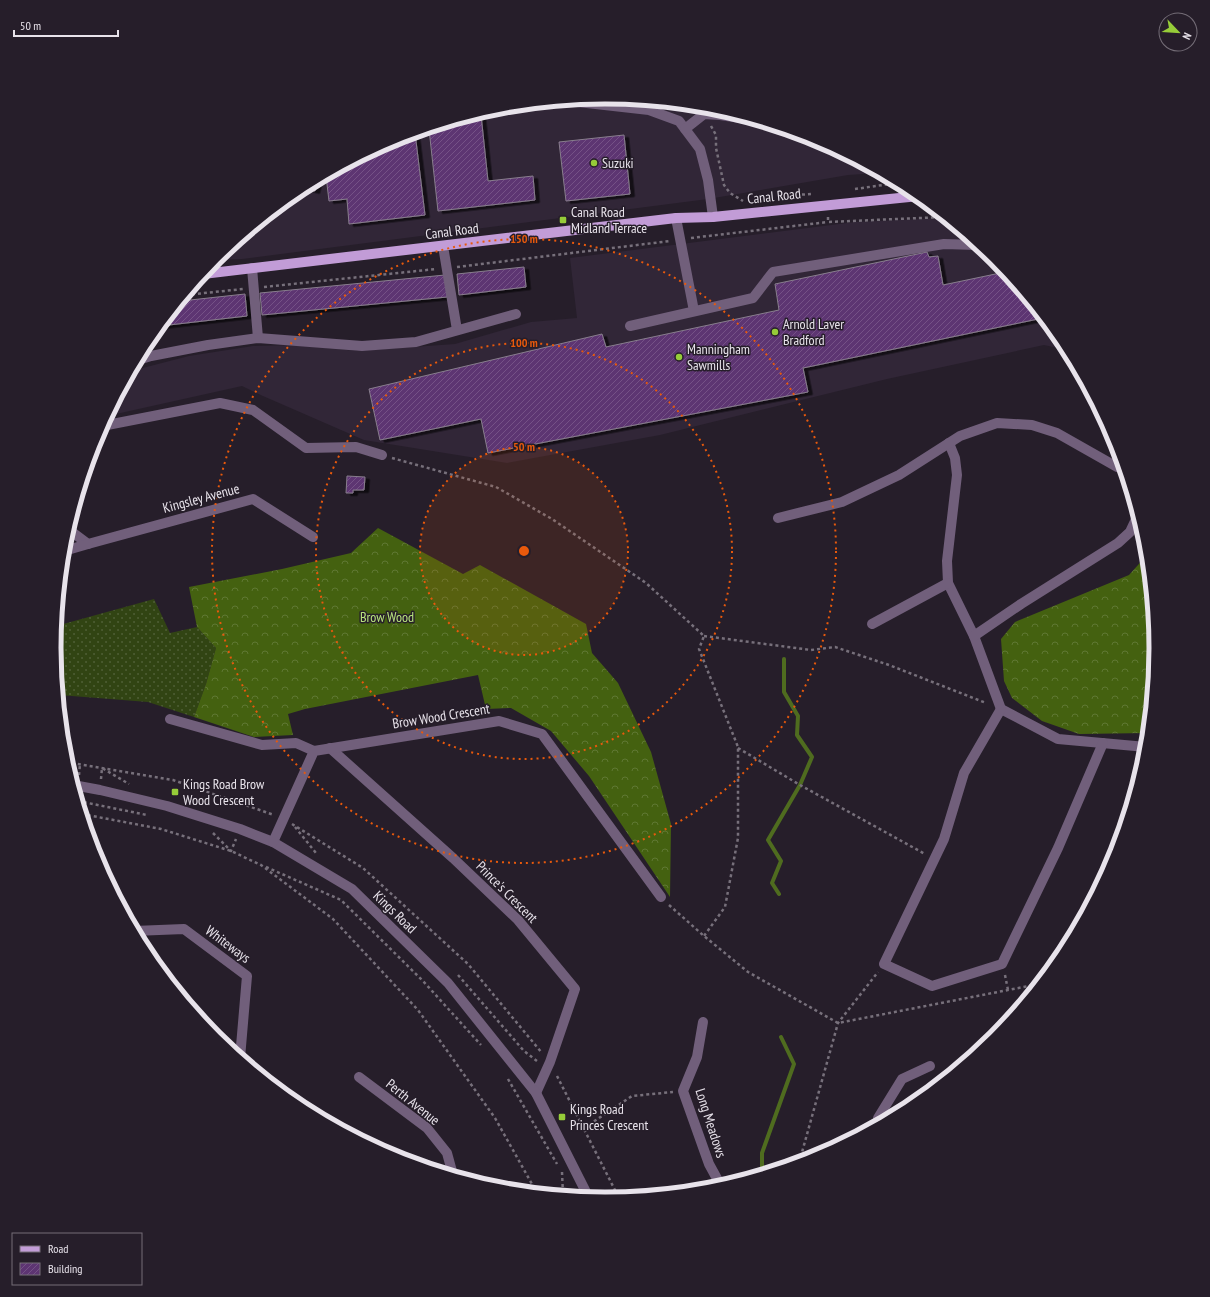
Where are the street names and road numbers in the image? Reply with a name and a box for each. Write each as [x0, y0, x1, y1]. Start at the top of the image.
street label: Canal Road [746, 184, 802, 208]
street label: Canal Road [424, 219, 480, 243]
street label: Kingsley Avenue [161, 479, 241, 517]
street label: Brow Wood Crescent [391, 699, 491, 733]
street label: Prince's Crescent [472, 857, 542, 927]
street label: Kings Road [369, 887, 421, 937]
street label: Whiteways [202, 921, 254, 967]
street label: Perth Avenue [383, 1075, 444, 1129]
street label: Long Meadows [691, 1086, 731, 1160]

